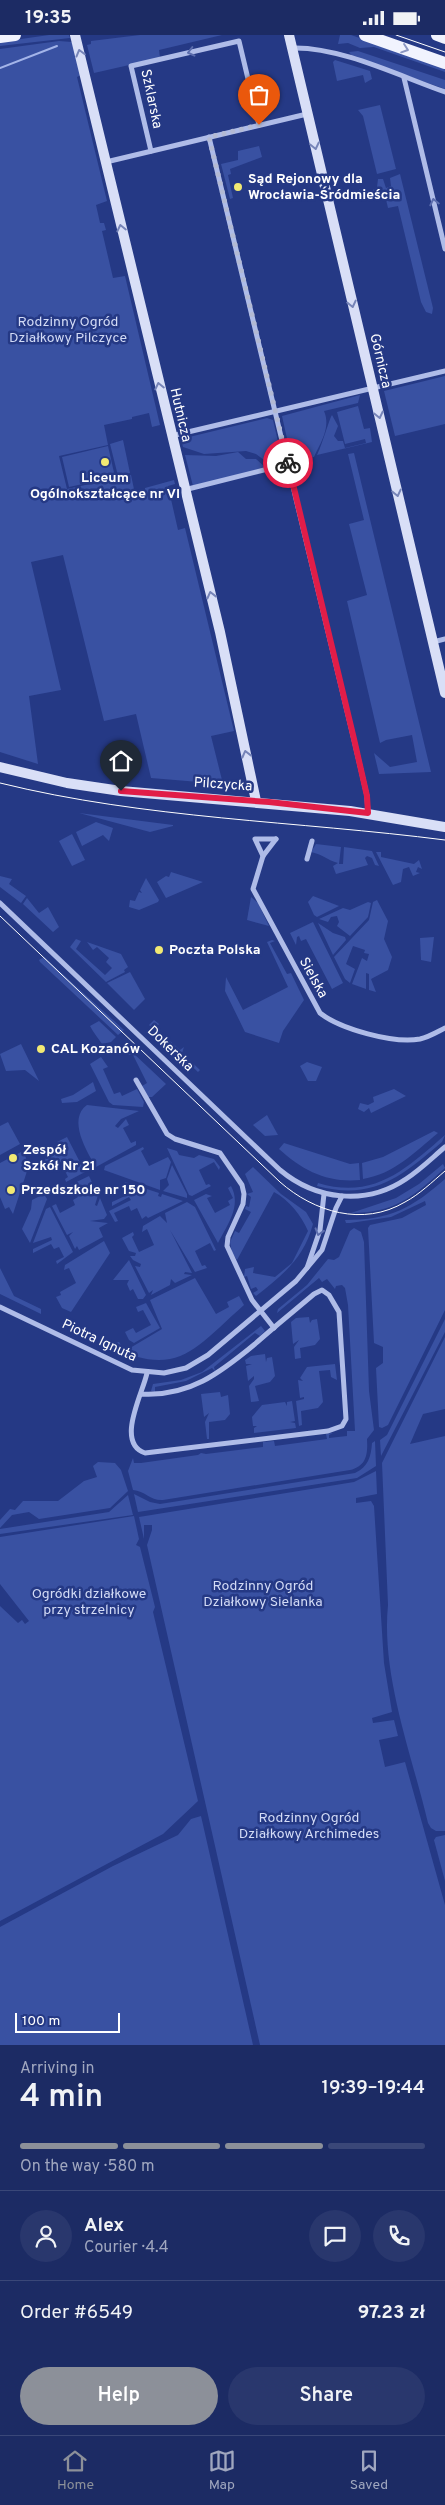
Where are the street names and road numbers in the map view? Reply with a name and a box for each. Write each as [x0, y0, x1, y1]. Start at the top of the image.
street label: Szklarska [136, 68, 166, 130]
street label: Górnicza [365, 332, 395, 390]
street label: Hutnicza [166, 386, 194, 444]
street label: Pilczycka [193, 774, 253, 796]
street label: Sielska [295, 955, 331, 1001]
street label: Dokerska [143, 1023, 197, 1075]
street label: Piotra Ignuta [59, 1316, 139, 1366]

